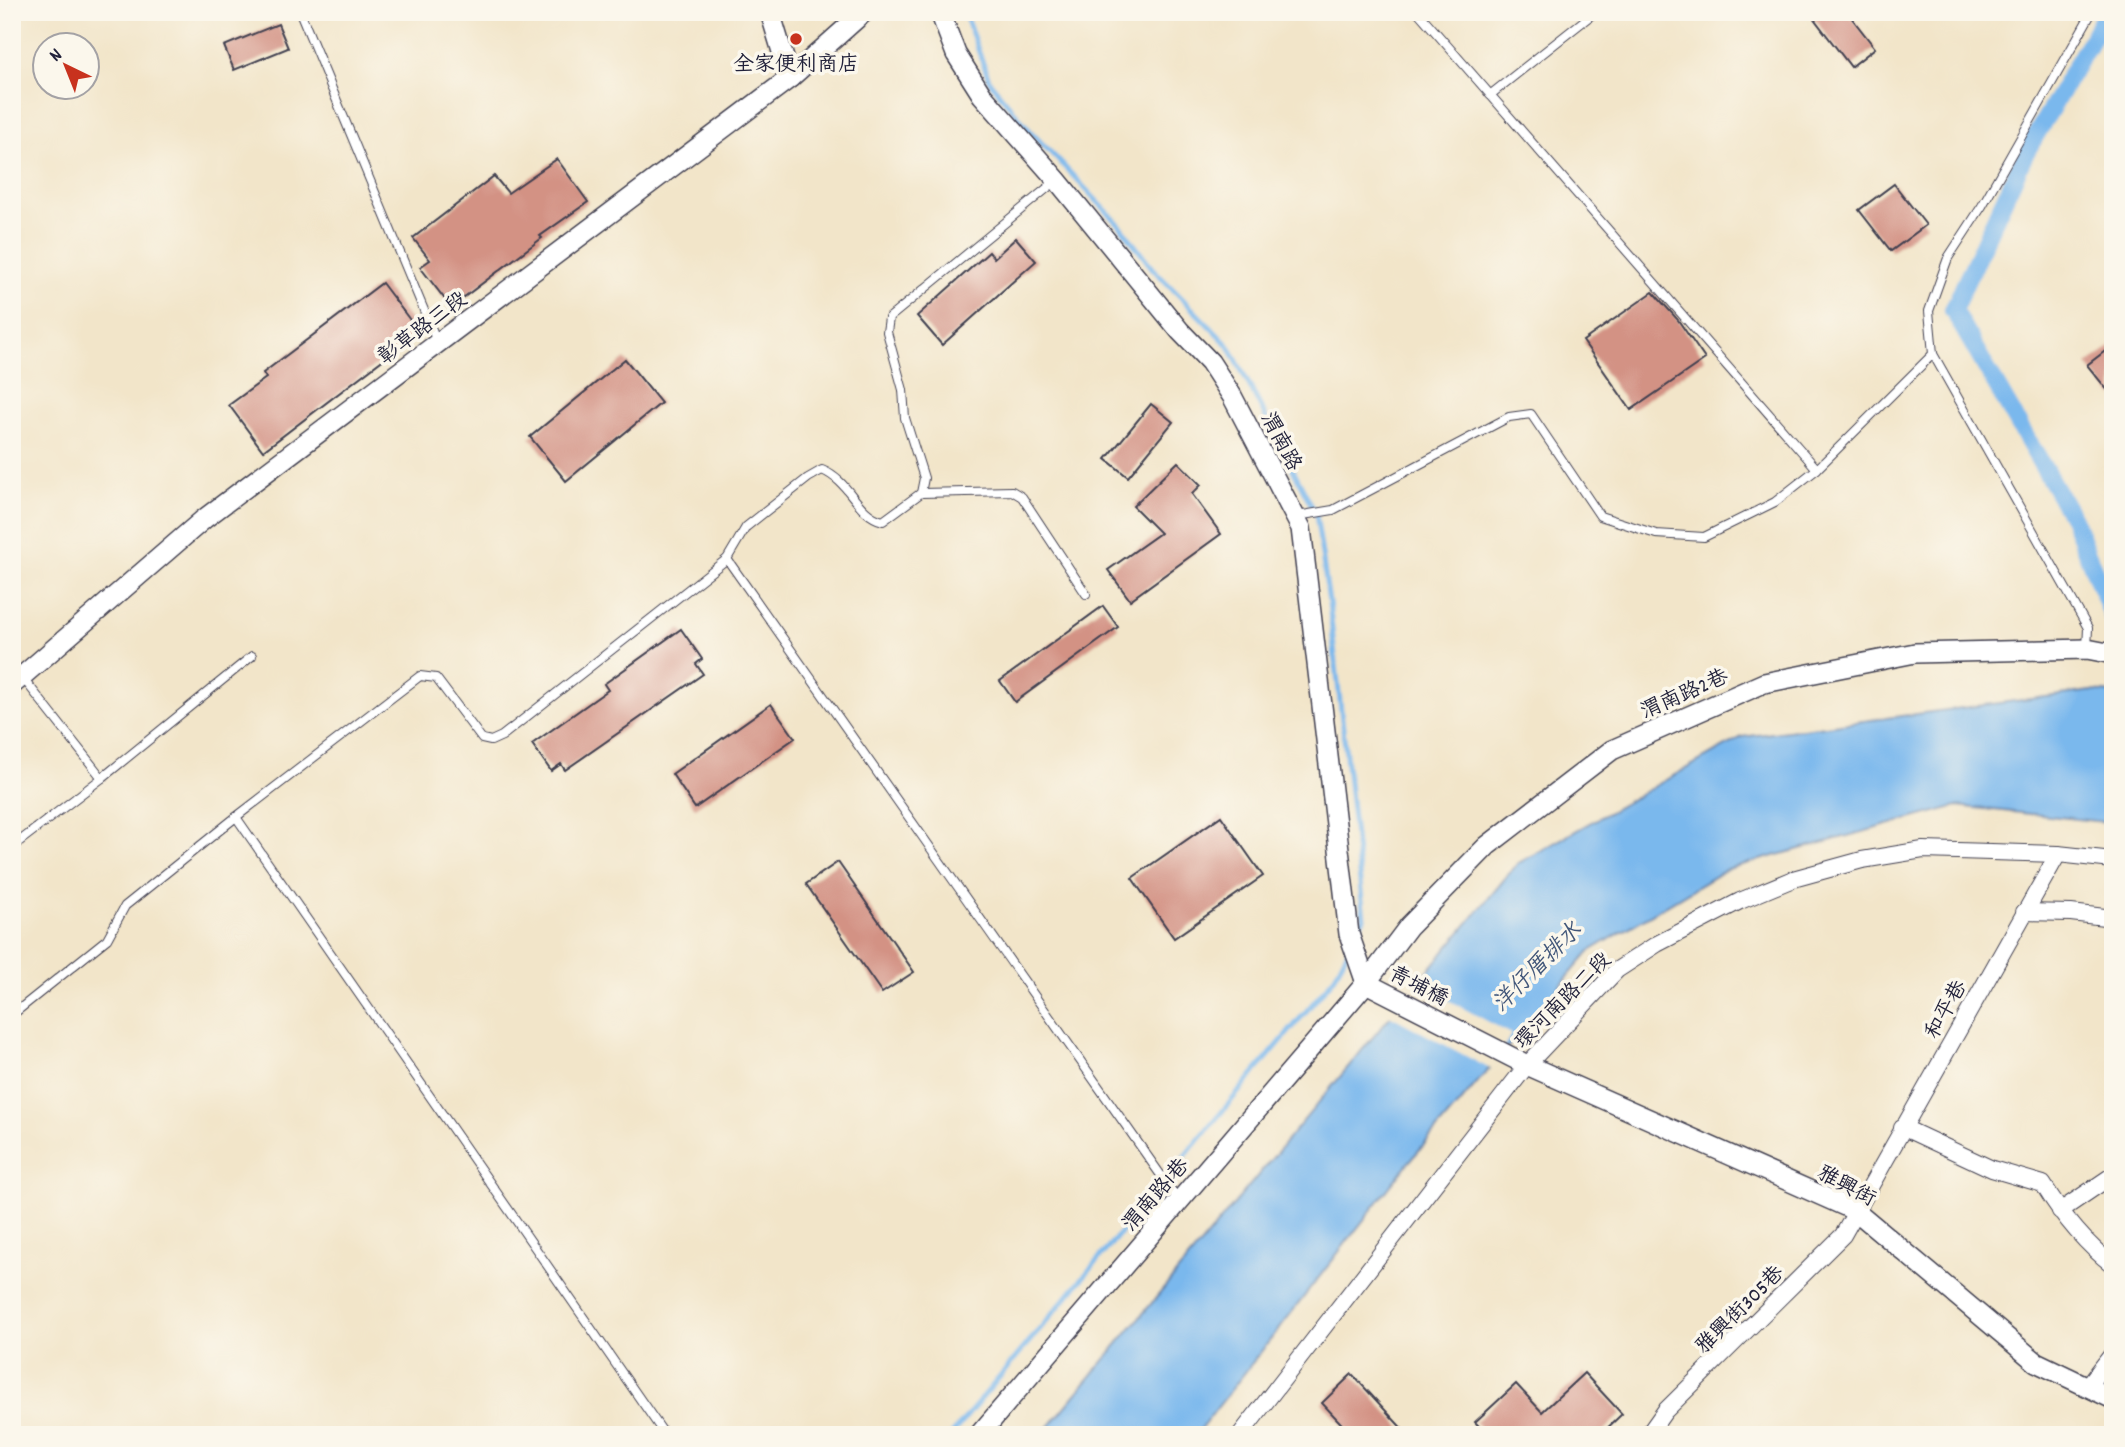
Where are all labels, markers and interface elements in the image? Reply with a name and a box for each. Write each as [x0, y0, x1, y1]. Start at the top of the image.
marker: 全家便利商店 [788, 31, 804, 47]
north arrow [32, 32, 102, 102]
text: N [44, 43, 69, 69]
place label: 全家便利商店 [733, 51, 859, 81]
street label: 彰草路三段 [373, 286, 475, 373]
street label: 渭南路 [1251, 408, 1307, 477]
street label: 渭南路2巷 [1637, 663, 1734, 728]
water label: 洋仔厝排水 [1486, 915, 1592, 1021]
street label: 環河南路二段 [1509, 947, 1619, 1057]
street label: 青埔橋 [1383, 960, 1453, 1015]
street label: 和平巷 [1919, 976, 1976, 1045]
street label: 渭南路1巷 [1117, 1153, 1198, 1239]
street label: 雅興街 [1811, 1160, 1880, 1216]
street label: 雅興街305巷 [1690, 1260, 1792, 1362]

